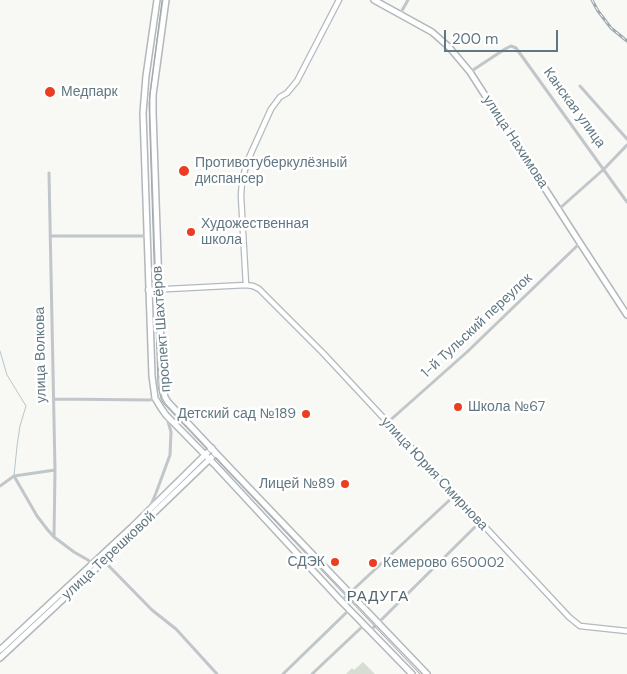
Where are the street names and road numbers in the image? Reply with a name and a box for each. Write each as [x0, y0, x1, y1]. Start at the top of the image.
street label: Канская улица [539, 65, 609, 151]
street label: улица Нахимова [479, 92, 551, 192]
street label: проспект Шахтёров [149, 265, 175, 393]
street label: 1-й Тульский переулок [418, 270, 536, 382]
street label: улица Волкова [32, 307, 50, 403]
street label: улица Юрия Смирнова [377, 414, 491, 534]
street label: улица Терешковой [59, 508, 159, 604]

